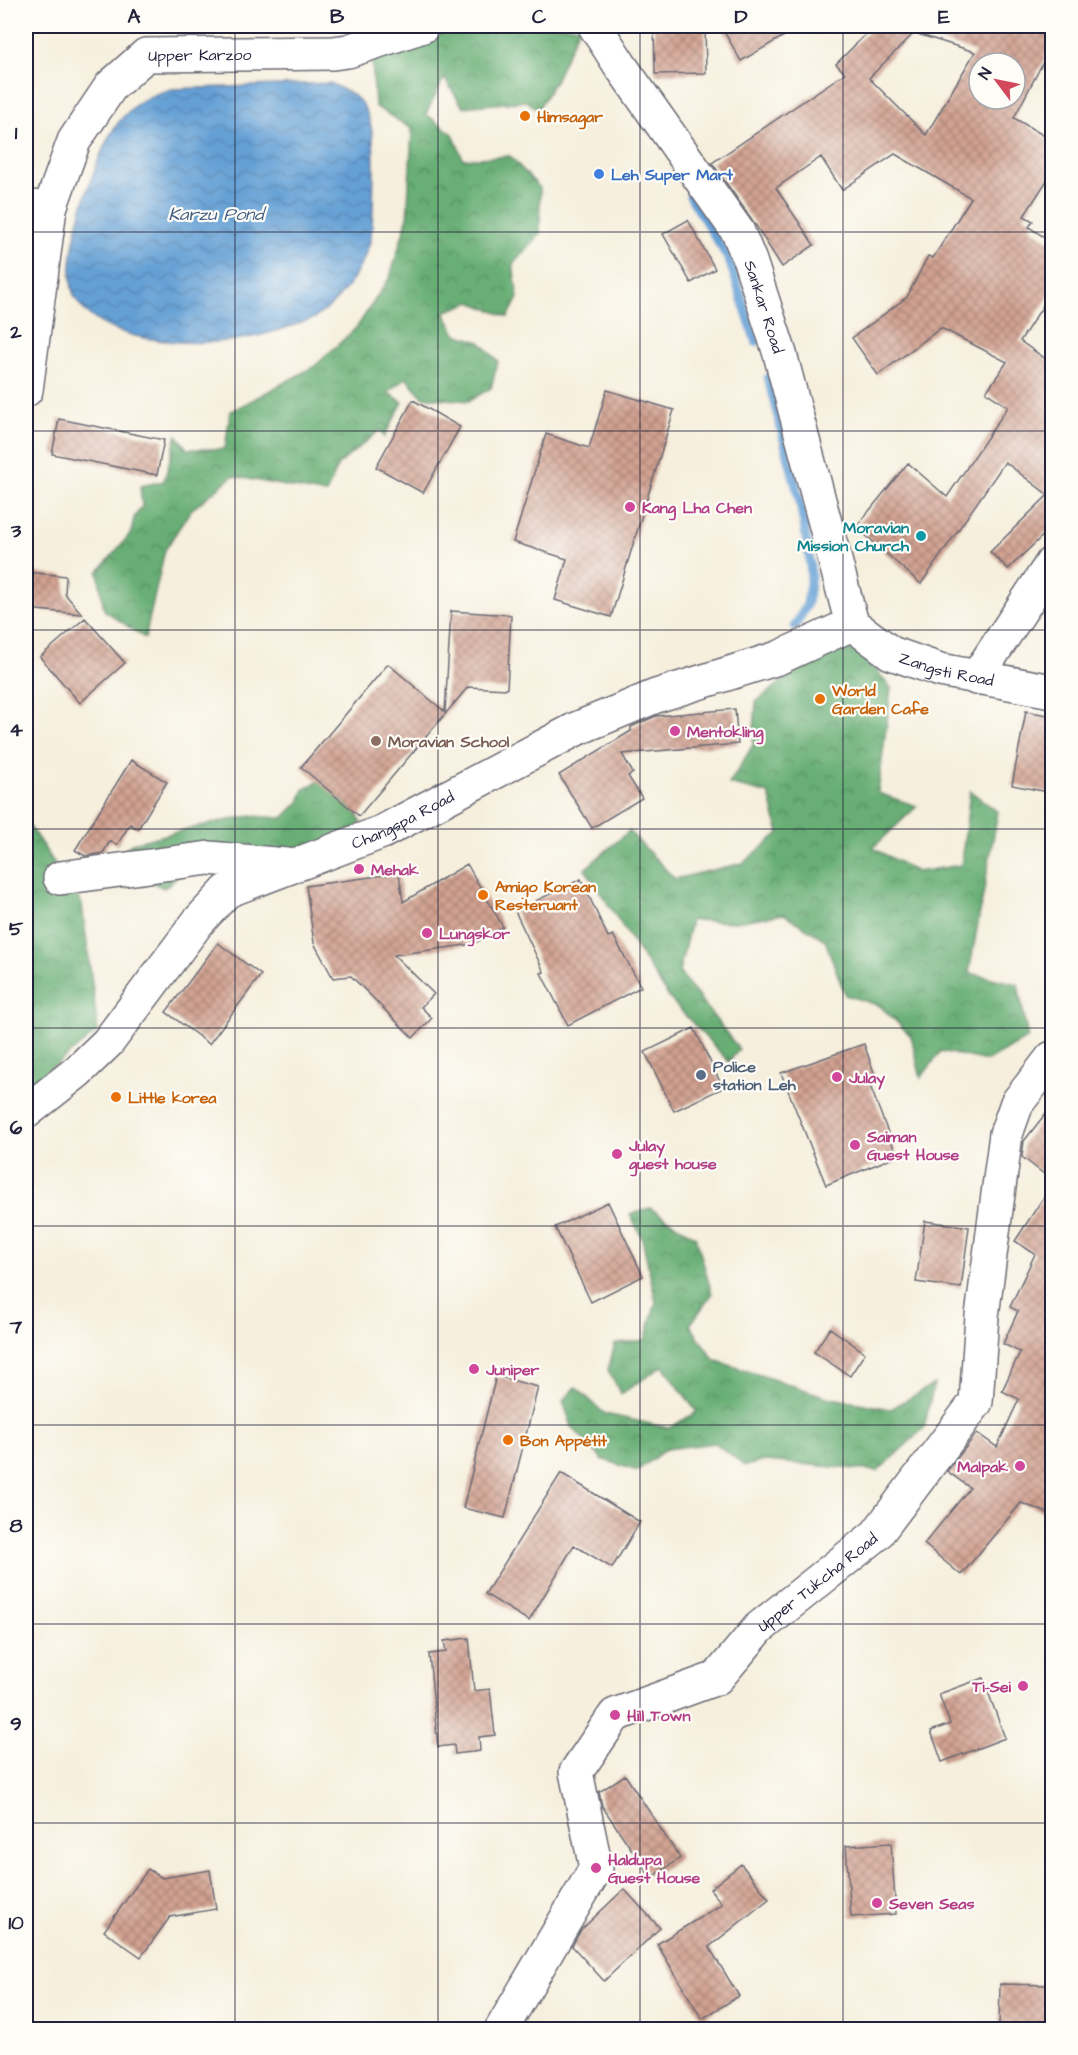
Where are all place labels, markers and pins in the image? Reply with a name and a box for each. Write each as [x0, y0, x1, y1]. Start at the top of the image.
place label: Himsagar [537, 106, 603, 130]
marker: Himsagar [518, 109, 532, 123]
place label: Leh Super Mart [611, 164, 733, 186]
marker: Leh Super Mart [592, 167, 606, 181]
place label: Kang Lha Chen [642, 497, 752, 521]
marker: Kang Lha Chen [623, 500, 637, 514]
place label: Moravian Mission Church [797, 517, 910, 557]
marker: Moravian Mission Church [914, 529, 928, 543]
place label: World Garden Cafe [831, 680, 929, 720]
marker: World Garden Cafe [813, 692, 827, 706]
place label: Mentokling [687, 721, 764, 745]
marker: Mentokling [668, 724, 682, 738]
place label: Moravian School [388, 731, 510, 753]
marker: Moravian School [369, 734, 383, 748]
place label: Mehak [371, 859, 419, 881]
marker: Mehak [352, 862, 366, 876]
place label: Amigo Korean Resteruant [495, 876, 596, 916]
marker: Amigo Korean Resteruant [476, 888, 490, 902]
place label: Lungskor [439, 923, 510, 947]
marker: Lungskor [420, 926, 434, 940]
place label: Police station Leh [713, 1056, 797, 1096]
place label: Julay [848, 1067, 885, 1090]
marker: Police station Leh [694, 1068, 708, 1082]
marker: Julay [830, 1070, 844, 1084]
place label: Little korea [128, 1087, 217, 1109]
marker: Little korea [109, 1090, 123, 1104]
place label: Saiman Guest House [866, 1126, 960, 1166]
place label: Julay guest house [628, 1135, 717, 1177]
marker: Saiman Guest House [848, 1138, 862, 1152]
marker: Julay guest house [610, 1147, 624, 1161]
place label: Juniper [485, 1359, 540, 1381]
marker: Juniper [467, 1362, 481, 1376]
place label: Bon Appétit [520, 1430, 607, 1452]
marker: Bon Appétit [501, 1433, 515, 1447]
place label: Malpak [957, 1456, 1008, 1478]
marker: Malpak [1013, 1459, 1027, 1473]
place label: Ti-Sei [971, 1676, 1012, 1698]
marker: Ti-Sei [1016, 1679, 1030, 1693]
place label: Hill Town [627, 1705, 690, 1727]
marker: Hill Town [608, 1708, 622, 1722]
place label: Haldupa Guest House [608, 1849, 701, 1889]
marker: Haldupa Guest House [589, 1861, 603, 1875]
place label: Seven Seas [888, 1893, 974, 1915]
marker: Seven Seas [870, 1896, 884, 1910]

